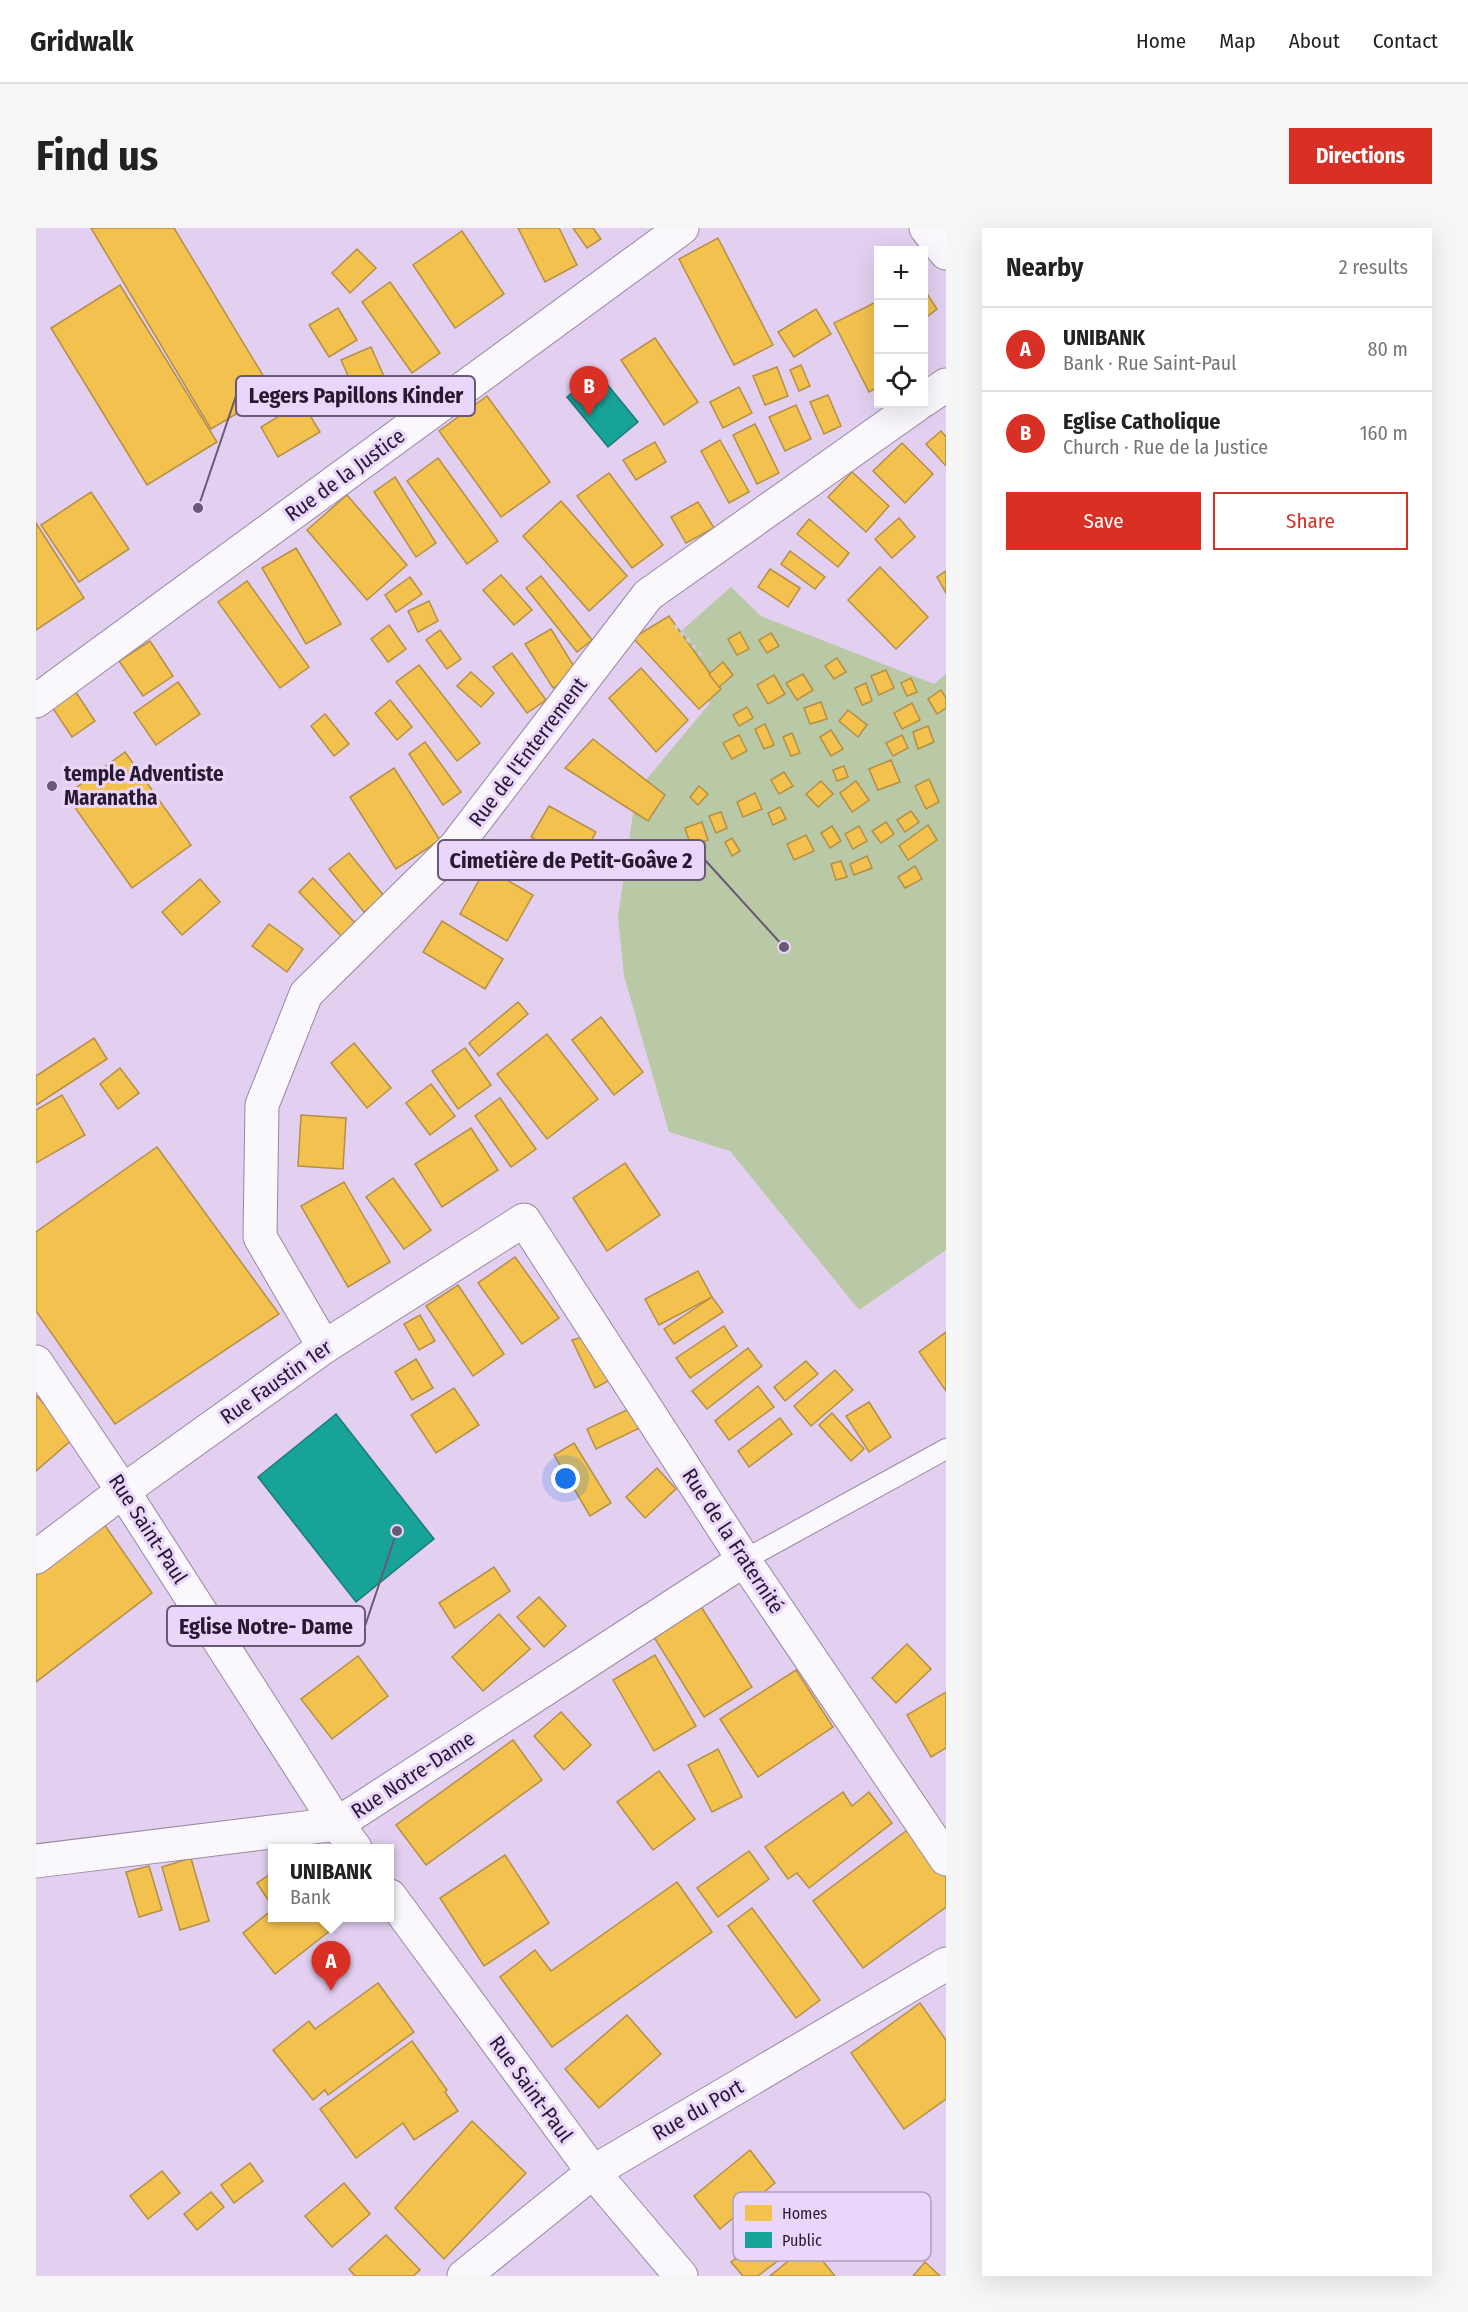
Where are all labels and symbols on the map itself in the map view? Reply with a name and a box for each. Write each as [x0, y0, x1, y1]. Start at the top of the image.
pin: B [570, 366, 608, 416]
callout: Legers Papillons Kinder [236, 376, 475, 416]
text: Legers Papillons Kinder [249, 382, 464, 409]
street label: Rue de la Justice [280, 423, 410, 527]
street label: Rue de l'Enterrement [463, 672, 593, 832]
place label: temple Adventiste Maranatha [64, 761, 224, 811]
marker: temple Adventiste Maranatha [45, 779, 59, 793]
callout: Cimetière de Petit-Goâve 2 [438, 840, 705, 880]
text: Cimetière de Petit-Goâve 2 [450, 847, 692, 874]
street label: Rue Faustin 1er [215, 1334, 337, 1430]
street label: Rue de la Fraternité [676, 1463, 790, 1619]
your location [551, 1464, 580, 1493]
street label: Rue Saint-Paul [103, 1469, 193, 1589]
callout: Eglise Notre- Dame [167, 1606, 365, 1646]
text: Eglise Notre- Dame [179, 1613, 353, 1640]
street label: Rue Notre-Dame [346, 1725, 480, 1825]
pin: A [312, 1942, 350, 1991]
street label: Rue Saint-Paul [484, 2031, 579, 2148]
street label: Rue du Port [648, 2074, 748, 2146]
legend [733, 2192, 931, 2261]
text: Homes [782, 2204, 827, 2223]
text: Public [782, 2231, 822, 2250]

